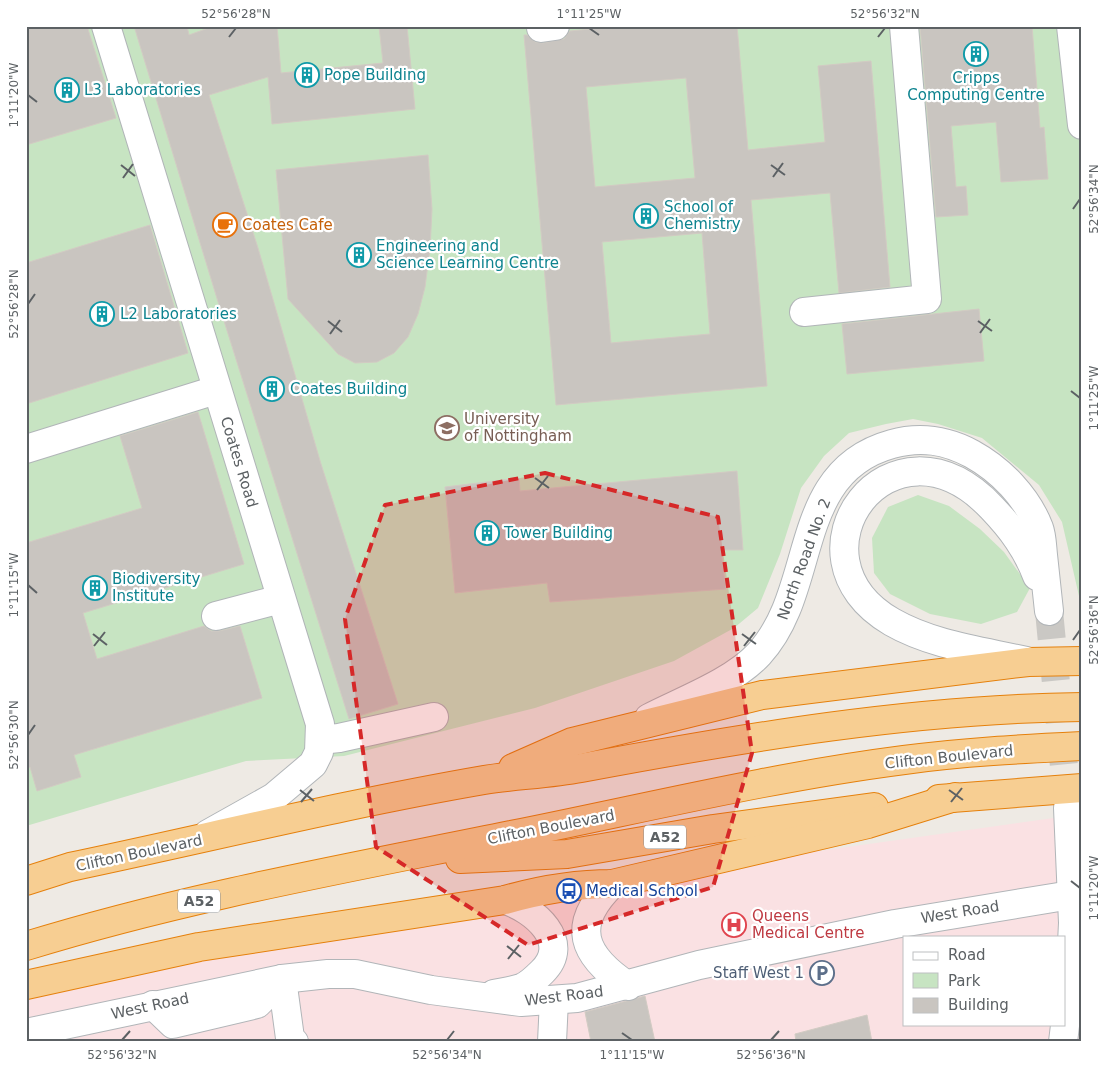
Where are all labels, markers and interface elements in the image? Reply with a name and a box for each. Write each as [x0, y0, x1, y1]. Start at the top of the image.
text: 52°56'28"N [201, 7, 271, 21]
text: 1°11'25"W [557, 7, 622, 21]
text: 52°56'32"N [850, 7, 920, 21]
building icon: Cripps Computing Centre [963, 41, 989, 67]
text: 1°11'20"W [7, 62, 21, 127]
building icon: Pope Building [294, 62, 320, 88]
place label: Pope Building [324, 66, 426, 84]
place label: Cripps Computing Centre [907, 69, 1045, 104]
building icon: L3 Laboratories [54, 77, 80, 103]
place label: L3 Laboratories [84, 81, 201, 99]
text: 52°56'34"N [1087, 164, 1101, 234]
place label: School of Chemistry [664, 198, 741, 233]
building icon: School of Chemistry [633, 203, 659, 229]
cafe icon: Coates Cafe [212, 212, 238, 238]
place label: Coates Cafe [242, 216, 333, 234]
place label: Engineering and Science Learning Centre [376, 237, 559, 272]
building icon: Engineering and Science Learning Centre [346, 242, 372, 268]
text: 52°56'28"N [7, 269, 21, 339]
building icon: L2 Laboratories [89, 301, 115, 327]
place label: L2 Laboratories [120, 305, 237, 323]
text: 1°11'25"W [1087, 365, 1101, 430]
building icon: Coates Building [259, 376, 285, 402]
place label: Coates Building [290, 380, 407, 398]
place label: University of Nottingham [464, 410, 572, 445]
street label: Coates Road [217, 414, 261, 510]
school or university icon: University of Nottingham [434, 415, 460, 441]
street label: North Road No. 2 [774, 496, 834, 622]
building icon: Tower Building [474, 520, 500, 546]
place label: Tower Building [503, 524, 613, 542]
text: 1°11'15"W [7, 552, 21, 617]
place label: Biodiversity Institute [112, 570, 200, 605]
building icon: Biodiversity Institute [82, 575, 108, 601]
text: 52°56'36"N [1087, 595, 1101, 665]
text: 52°56'30"N [7, 700, 21, 770]
street label: Clifton Boulevard [884, 741, 1014, 773]
street label: Clifton Boulevard [486, 806, 616, 848]
road number: A52 [644, 826, 686, 849]
street label: Clifton Boulevard [74, 831, 204, 875]
text: 1°11'20"W [1087, 855, 1101, 920]
bus stop icon: Medical School [556, 878, 582, 904]
place label: Medical School [586, 882, 698, 900]
road number: A52 [178, 889, 220, 912]
street label: West Road [919, 897, 1001, 927]
place label: Queens Medical Centre [752, 907, 864, 942]
hospital icon: Queens Medical Centre [721, 912, 747, 938]
legend [903, 936, 1066, 1026]
text: Road [948, 946, 986, 964]
parking icon: Staff West 1 [809, 960, 835, 986]
place label: Staff West 1 [713, 964, 804, 982]
text: Park [948, 972, 981, 990]
street label: West Road [524, 982, 604, 1010]
street label: West Road [109, 989, 191, 1023]
text: Building [948, 996, 1009, 1014]
text: 52°56'32"N [87, 1048, 157, 1062]
text: 52°56'34"N [412, 1048, 482, 1062]
text: 1°11'15"W [600, 1048, 665, 1062]
text: 52°56'36"N [736, 1048, 806, 1062]

